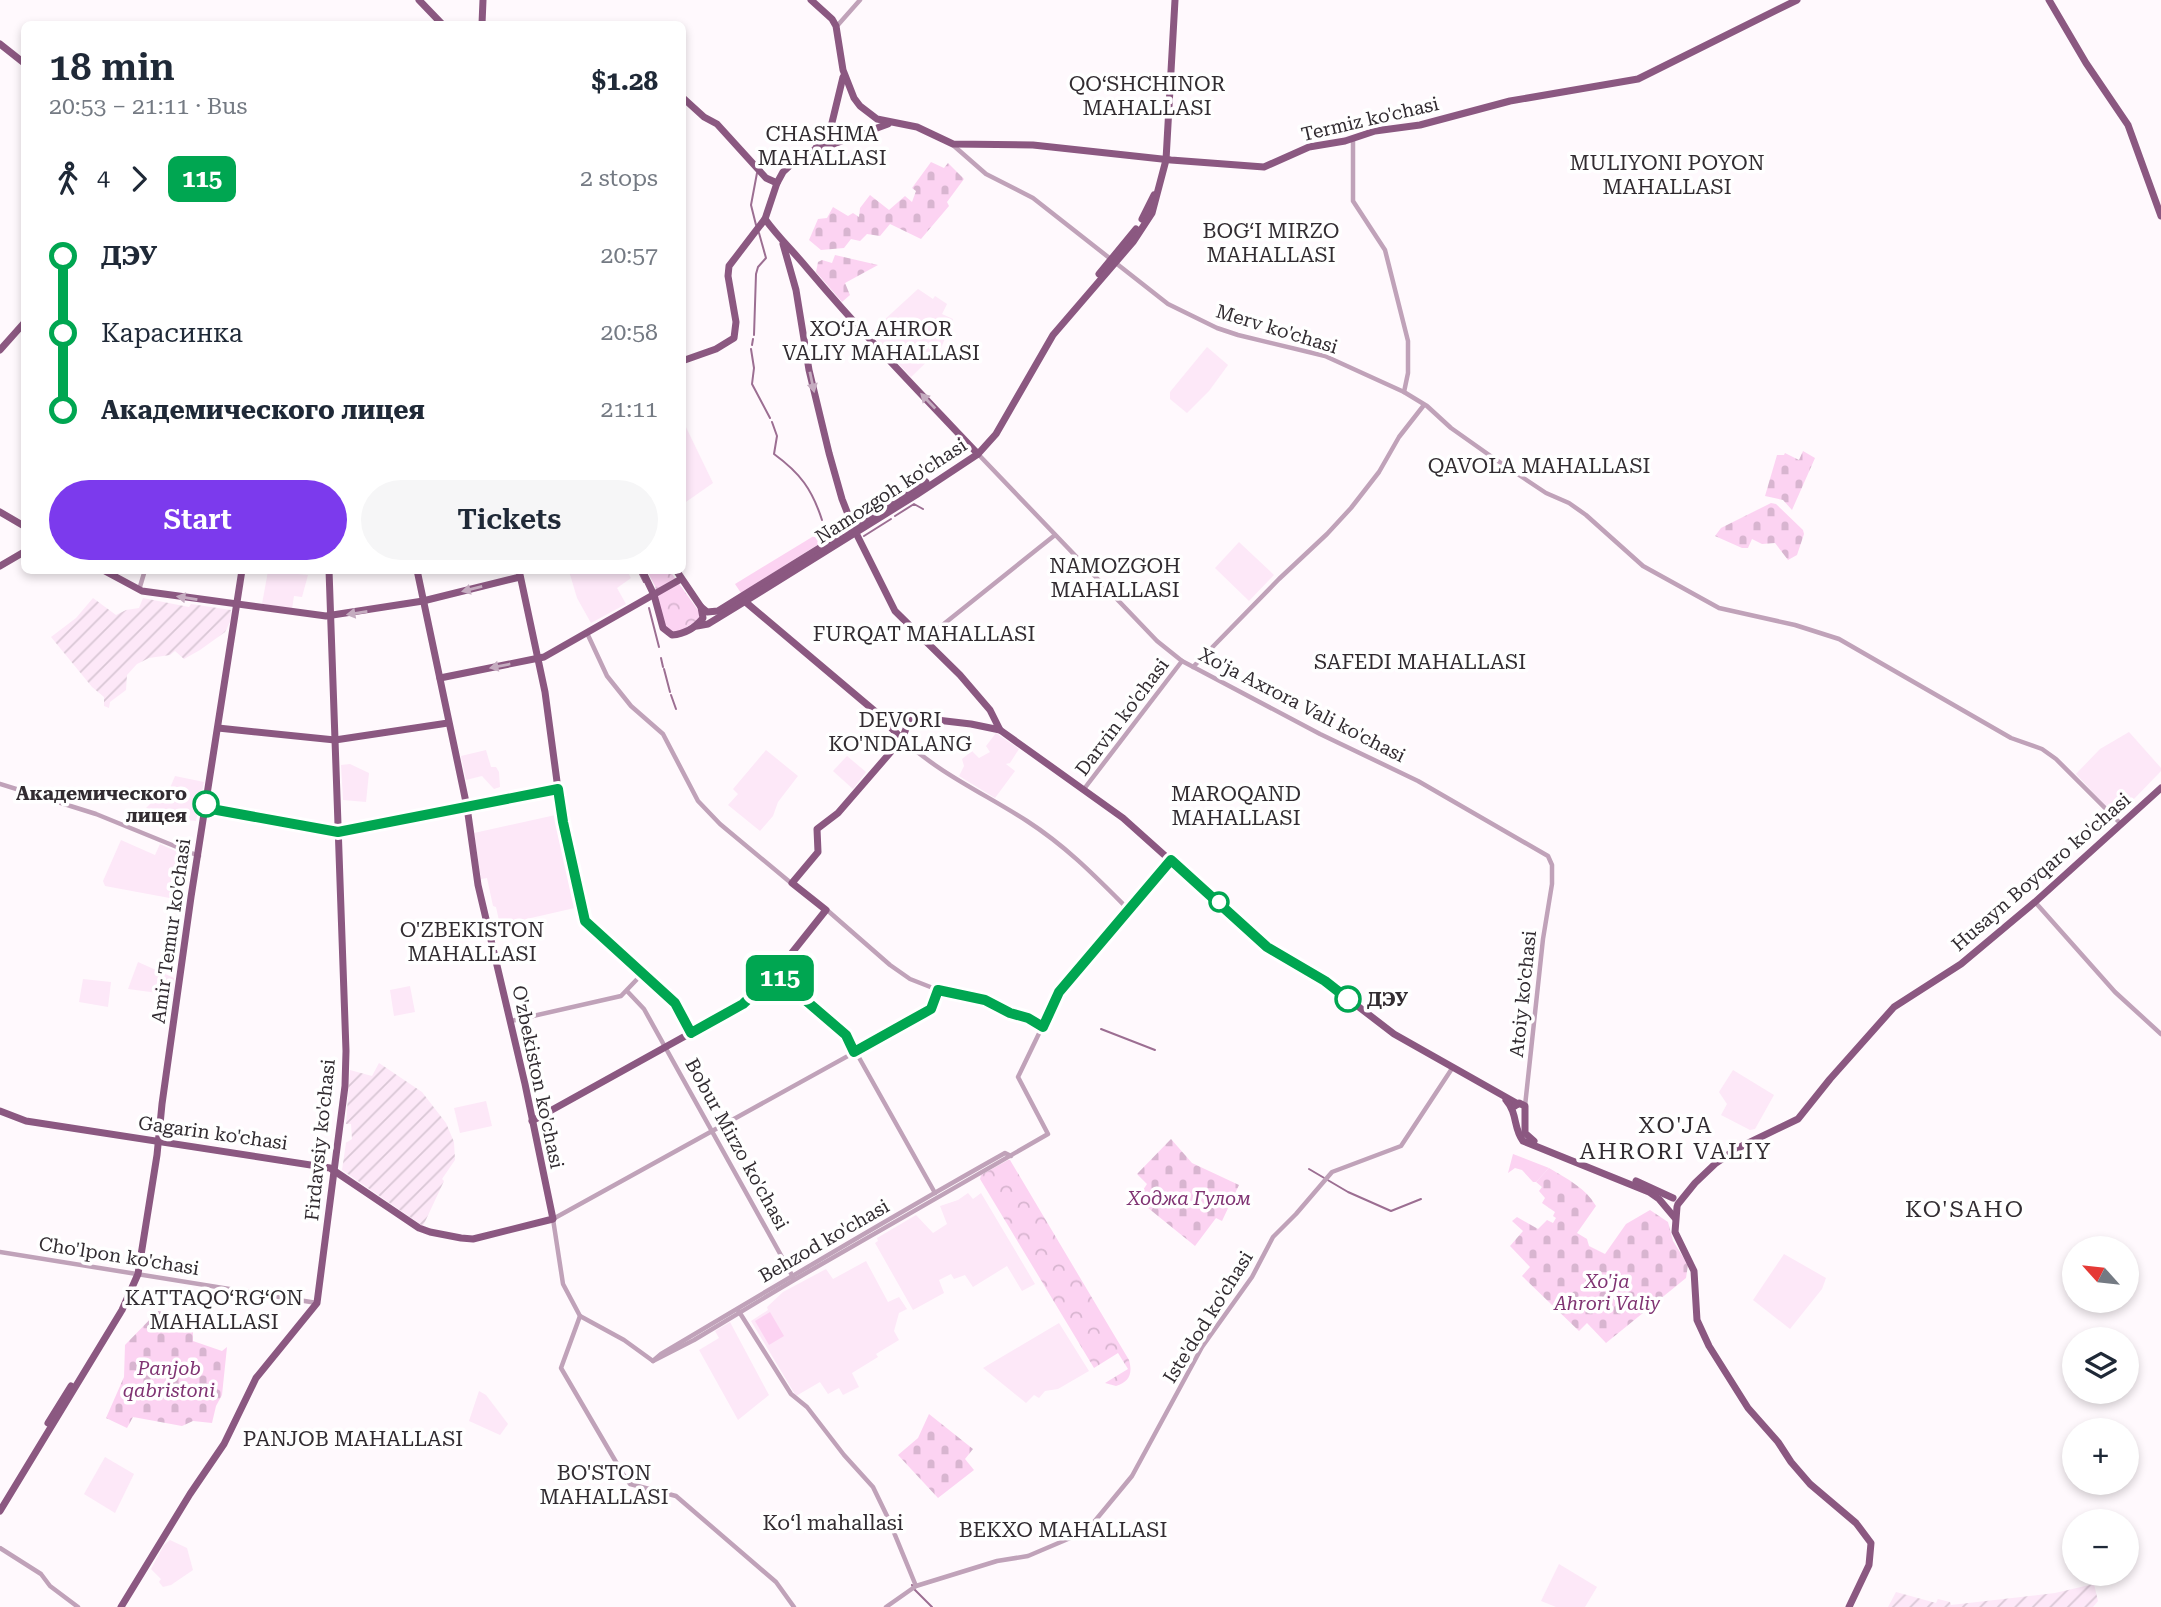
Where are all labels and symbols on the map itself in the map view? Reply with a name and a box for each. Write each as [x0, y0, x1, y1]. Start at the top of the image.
district label: QO‘SHCHINOR MAHALLASI [1069, 72, 1226, 120]
street label: Termiz ko'chasi [1299, 92, 1441, 146]
district label: CHASHMA MAHALLASI [757, 122, 887, 170]
district label: MULIYONI POYON MAHALLASI [1569, 151, 1765, 199]
district label: BOG‘I MIRZO MAHALLASI [1203, 219, 1339, 267]
street label: Merv ko'chasi [1213, 300, 1341, 358]
district label: XO‘JA AHROR VALIY MAHALLASI [782, 317, 980, 365]
one-way arrow [807, 371, 818, 393]
one-way arrow [920, 393, 936, 410]
street label: Namozgoh ko'chasi [811, 433, 971, 549]
district label: QAVOLA MAHALLASI [1428, 454, 1650, 478]
district label: NAMOZGOH MAHALLASI [1049, 554, 1181, 602]
one-way arrow [461, 584, 483, 595]
one-way arrow [176, 592, 198, 603]
one-way arrow [346, 608, 368, 619]
district label: FURQAT MAHALLASI [813, 622, 1035, 646]
street label: Xo'ja Axrora Vali ko'chasi [1195, 643, 1409, 767]
district label: SAFEDI MAHALLASI [1314, 650, 1526, 674]
street label: Darvin ko'chasi [1070, 654, 1174, 780]
one-way arrow [489, 660, 511, 671]
district label: DEVORI KO'NDALANG [828, 708, 972, 756]
place label: Академического лицея [16, 782, 187, 827]
district label: MAROQAND MAHALLASI [1171, 782, 1301, 830]
street label: Husayn Boyqaro ko'chasi [1947, 788, 2135, 956]
marker: Академического лицея [193, 791, 219, 817]
street label: Amir Temur ko'chasi [147, 837, 195, 1025]
unlabelled marker [1209, 892, 1229, 912]
district label: O'ZBEKISTON MAHALLASI [400, 918, 544, 966]
street label: Atoiy ko'chasi [1505, 929, 1541, 1059]
line badge: 115 [740, 955, 820, 1001]
street label: O'zbekiston ko'chasi [507, 983, 569, 1171]
marker: ДЭУ [1335, 986, 1361, 1012]
place label: ДЭУ [1367, 988, 1408, 1011]
street label: Bobur Mirzo ko'chasi [680, 1054, 794, 1234]
street label: Firdavsiy ko'chasi [300, 1058, 340, 1222]
street label: Gagarin ko'chasi [137, 1111, 289, 1155]
district label: XO'JA AHRORI VALIY [1579, 1112, 1773, 1165]
park label: Ходжа Гулом [1126, 1187, 1251, 1210]
street label: Behzod ko'chasi [755, 1194, 893, 1288]
district label: KO'SAHO [1905, 1196, 2025, 1223]
street label: Cho'lpon ko'chasi [37, 1232, 201, 1280]
north arrow [2062, 1236, 2138, 1312]
street label: Iste'dod ko'chasi [1158, 1247, 1258, 1387]
park label: Xo'ja Ahrori Valiy [1553, 1270, 1660, 1315]
district label: KATTAQO‘RG‘ON MAHALLASI [125, 1286, 303, 1334]
park label: Panjob qabristoni [123, 1357, 215, 1402]
district label: PANJOB MAHALLASI [243, 1427, 463, 1451]
district label: BO'STON MAHALLASI [539, 1461, 669, 1509]
district label: Koʻl mahallasi [763, 1511, 904, 1535]
district label: BEKXO MAHALLASI [959, 1518, 1167, 1542]

